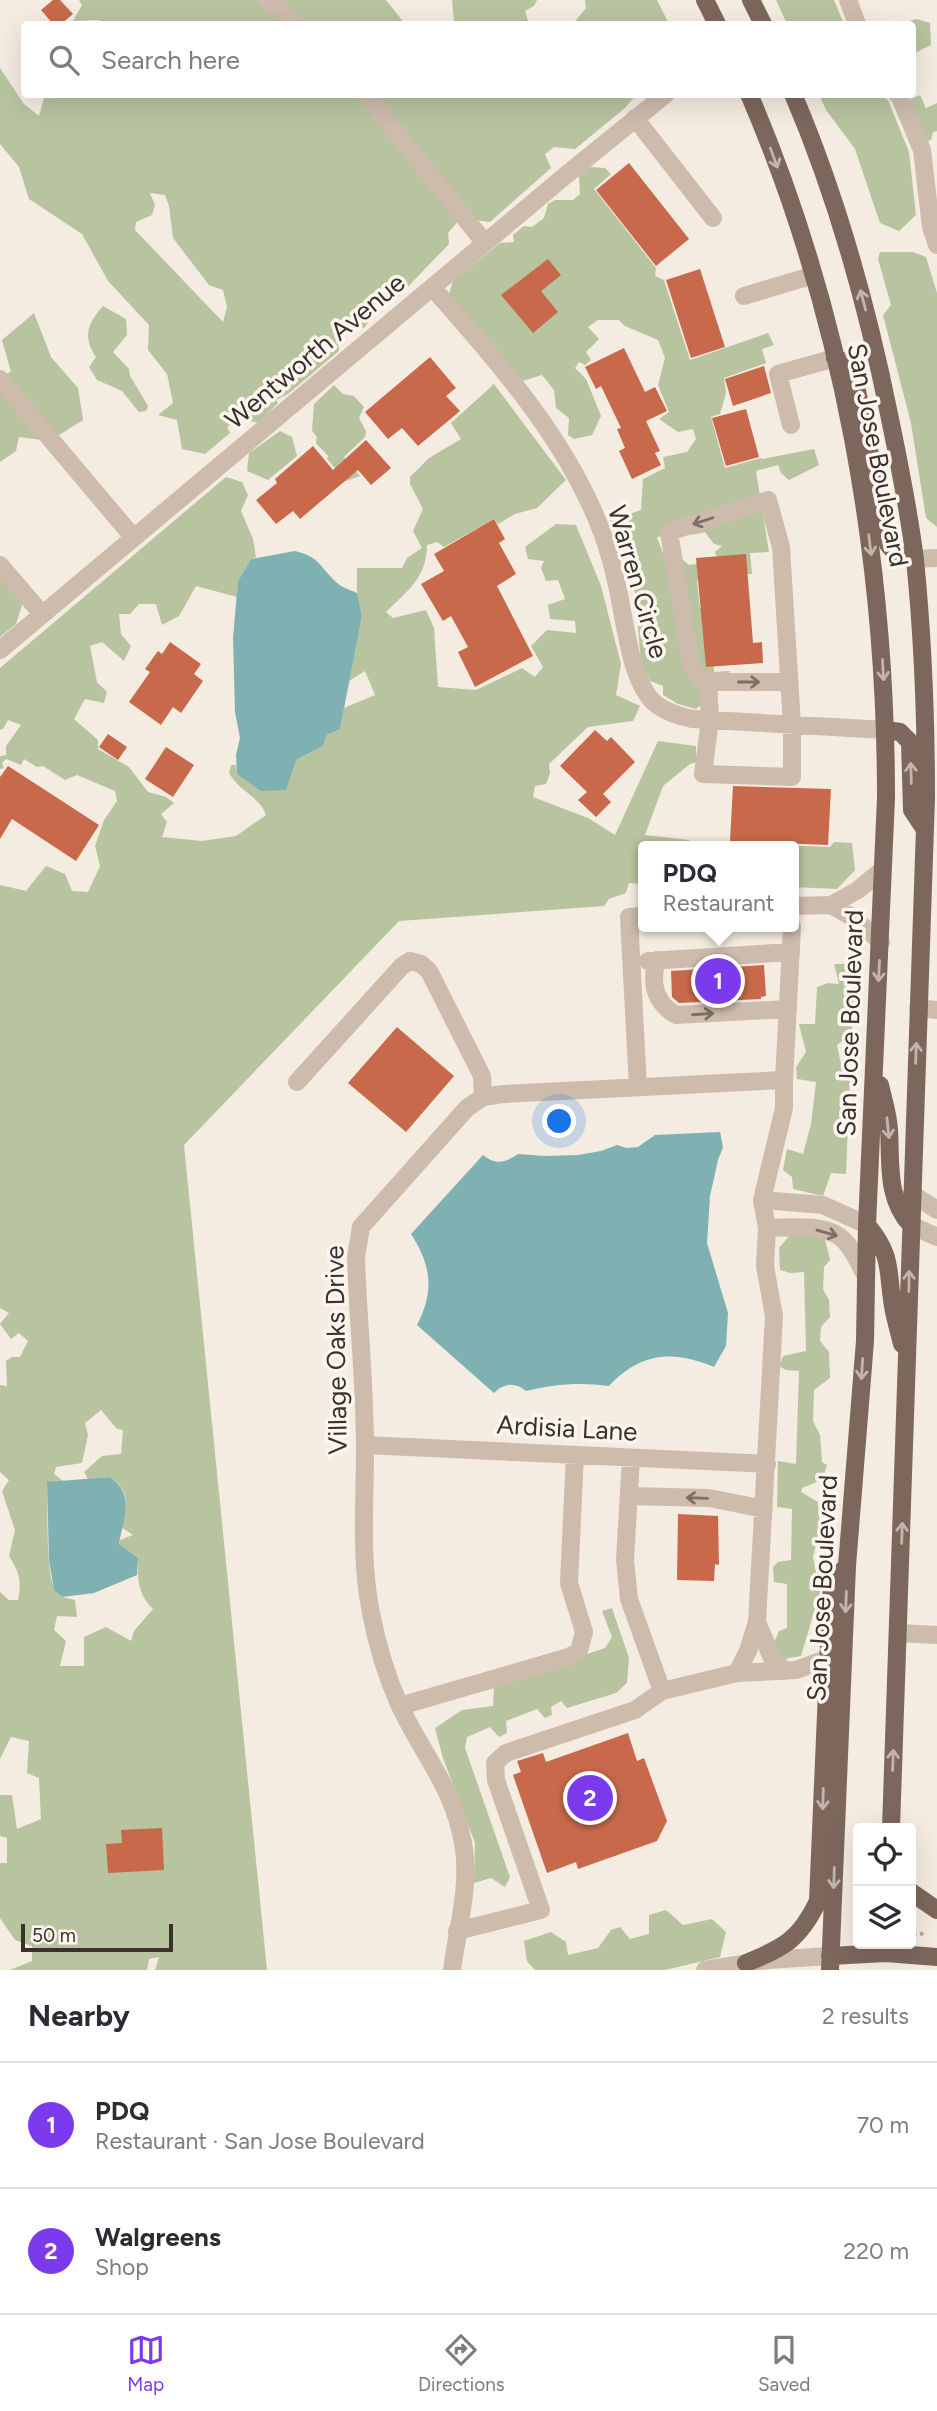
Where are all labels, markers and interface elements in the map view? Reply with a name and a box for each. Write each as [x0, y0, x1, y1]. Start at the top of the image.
search box [21, 21, 916, 98]
icon: search [45, 41, 83, 79]
text: Search here [101, 44, 240, 76]
one-way arrow [769, 146, 781, 168]
street label: Wentworth Avenue [219, 266, 411, 436]
one-way arrow [855, 289, 868, 311]
street label: San Jose Boulevard [841, 341, 915, 569]
street label: Warren Circle [601, 502, 675, 662]
one-way arrow [692, 515, 714, 528]
one-way arrow [864, 533, 877, 556]
one-way arrow [877, 658, 890, 681]
one-way arrow [737, 675, 760, 689]
one-way arrow [904, 761, 917, 784]
popup [638, 841, 799, 932]
text: PDQ [663, 857, 717, 889]
text: Restaurant [663, 889, 774, 917]
street label: San Jose Boulevard [830, 909, 870, 1137]
pin: 1 [695, 955, 741, 1007]
one-way arrow [873, 959, 886, 982]
one-way arrow [692, 1007, 714, 1020]
one-way arrow [910, 1042, 923, 1065]
your location [542, 1104, 576, 1138]
one-way arrow [881, 1116, 894, 1138]
one-way arrow [815, 1227, 837, 1240]
street label: Village Oaks Drive [318, 1245, 354, 1455]
one-way arrow [903, 1270, 916, 1293]
one-way arrow [856, 1358, 869, 1381]
street label: Ardisia Lane [496, 1408, 638, 1448]
street label: San Jose Boulevard [800, 1474, 844, 1702]
one-way arrow [686, 1491, 709, 1505]
one-way arrow [895, 1521, 908, 1544]
one-way arrow [839, 1590, 852, 1613]
one-way arrow [887, 1749, 900, 1772]
pin: 2 [567, 1772, 613, 1824]
one-way arrow [816, 1788, 829, 1811]
map controls [853, 1823, 916, 1949]
button: locate [853, 1823, 916, 1886]
one-way arrow [827, 1866, 840, 1889]
button: layers [853, 1886, 916, 1949]
scale bar [21, 1921, 173, 1953]
text: 50 m [32, 1924, 76, 1947]
text: Nearby [28, 1997, 130, 2034]
text: 2 results [822, 2002, 909, 2030]
text: PDQ [95, 2095, 149, 2127]
text: 1 [46, 2111, 56, 2139]
text: 70 m [857, 2111, 909, 2139]
text: Restaurant · San Jose Boulevard [95, 2127, 425, 2155]
text: Walgreens [95, 2221, 221, 2253]
text: 2 [44, 2237, 58, 2265]
text: 220 m [843, 2237, 909, 2265]
text: Shop [95, 2253, 149, 2281]
tab: Map [127, 2331, 165, 2396]
tab: Directions [418, 2331, 505, 2396]
tab: Saved [758, 2331, 810, 2396]

